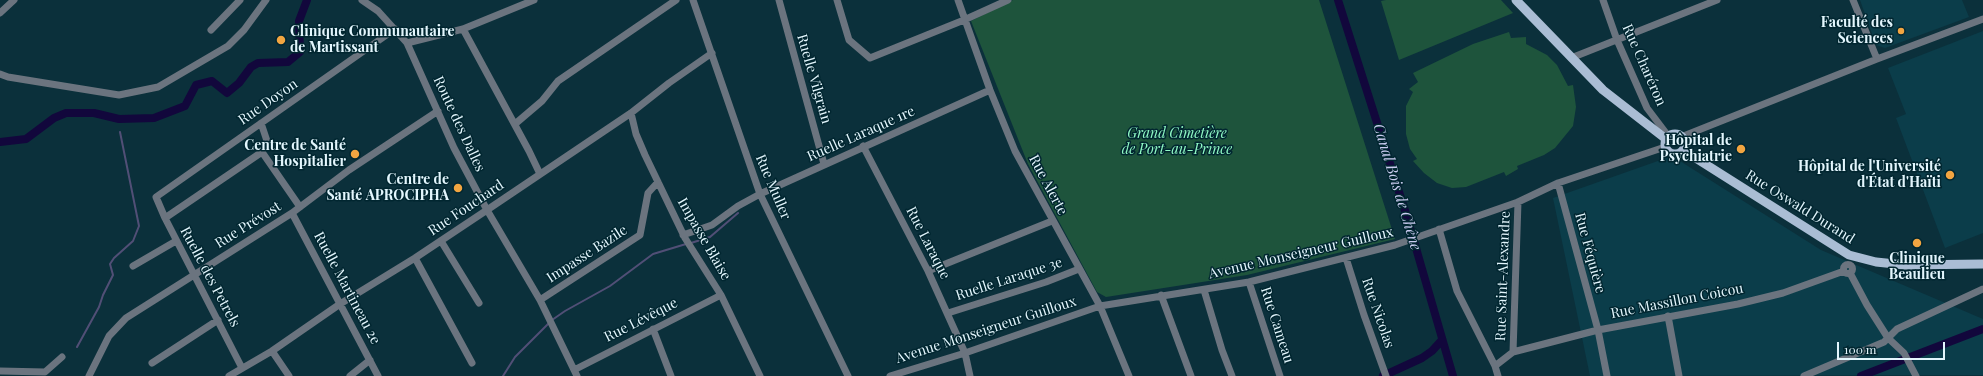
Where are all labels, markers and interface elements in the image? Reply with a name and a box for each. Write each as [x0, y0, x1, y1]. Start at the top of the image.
place label: Faculté des Sciences [1821, 15, 1893, 48]
street label: Rue Charéron [1619, 22, 1669, 108]
place label: Clinique Communautaire de Martissant [290, 24, 455, 56]
marker: Faculté des Sciences [1896, 26, 1906, 36]
street label: Ruelle Vilgrain [793, 32, 835, 126]
marker: Clinique Communautaire de Martissant [275, 34, 287, 46]
street label: Route des Dalles [429, 74, 489, 174]
street label: Rue Doyon [235, 76, 301, 128]
street label: Ruelle Laraque 1re [805, 103, 917, 165]
water label: Canal Bois de Chêne [1369, 122, 1425, 252]
park label: Grand Cimetière de Port-au-Prince [1122, 126, 1232, 158]
place label: Hôpital de Psychiatrie [1660, 133, 1732, 166]
place label: Centre de Santé Hospitalier [244, 138, 346, 170]
marker: Hôpital de Psychiatrie [1735, 143, 1747, 155]
marker: Centre de Santé Hospitalier [349, 148, 361, 160]
street label: Rue Muller [752, 152, 794, 222]
street label: Rue Alerte [1025, 152, 1071, 218]
place label: Hôpital de l'Université d'État d'Haïti [1798, 159, 1941, 192]
street label: Rue Oswald Durand [1742, 167, 1858, 247]
marker: Hôpital de l'Université d'État d'Haïti [1944, 169, 1956, 181]
place label: Centre de Santé APROCIPHA [326, 172, 449, 204]
street label: Rue Fouchard [425, 177, 507, 239]
marker: Centre de Santé APROCIPHA [452, 182, 464, 194]
street label: Impasse Blaise [674, 195, 734, 283]
street label: Rue Prévost [212, 198, 284, 252]
street label: Rue Laraque [903, 204, 953, 282]
street label: Rue Saint-Alexandre [1492, 211, 1514, 341]
street label: Rue Féquière [1571, 211, 1609, 295]
street label: Impasse Bazile [544, 222, 630, 286]
street label: Ruelle des Petrels [177, 224, 243, 330]
street label: Avenue Monseigneur Guilloux [1207, 224, 1395, 282]
street label: Ruelle Martineau 2e [310, 229, 384, 347]
marker: Clinique Beaulieu [1911, 237, 1923, 249]
place label: Clinique Beaulieu [1889, 251, 1945, 284]
street label: Ruelle Laraque 3e [954, 254, 1064, 304]
street label: Rue Nicolas [1358, 276, 1398, 350]
street label: Rue Massillon Coicou [1609, 280, 1745, 322]
street label: Rue Cameau [1257, 285, 1297, 365]
street label: Avenue Monseigneur Guilloux [894, 293, 1078, 367]
street label: Rue Lévêque [602, 294, 680, 346]
scale bar [1839, 334, 1947, 360]
text: 100 m [1844, 341, 1876, 357]

